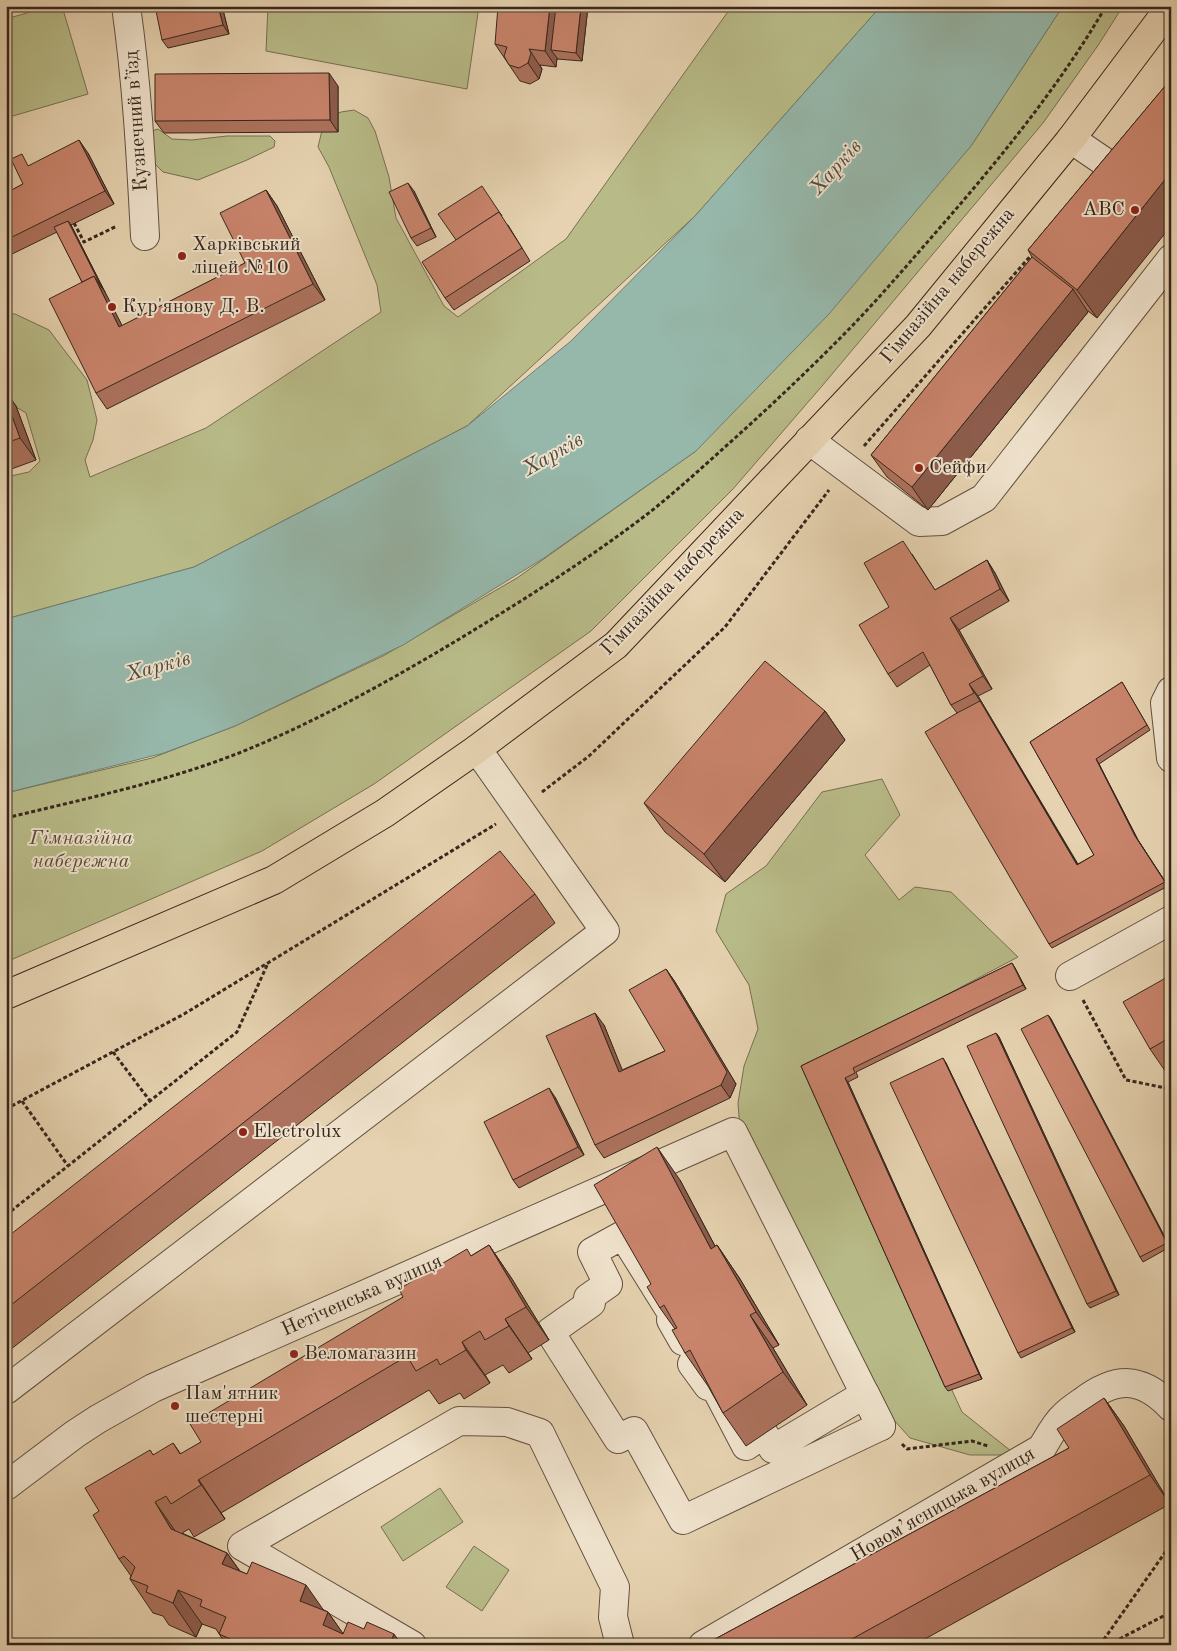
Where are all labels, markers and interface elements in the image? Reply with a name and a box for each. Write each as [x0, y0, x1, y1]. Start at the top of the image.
street label: Кузнечний в’їзд [122, 50, 152, 192]
water label: Харків [806, 136, 866, 200]
place label: ABC [1083, 200, 1125, 220]
street label: Гімназійна набережна [877, 204, 1019, 368]
marker: ABC [1129, 204, 1141, 216]
place label: Харківський ліцей №10 [192, 235, 301, 278]
marker: Харківський ліцей №10 [176, 250, 188, 262]
place label: Кур'янову Д. В. [122, 297, 265, 317]
marker: Кур'янову Д. В. [106, 301, 118, 313]
water label: Харків [519, 429, 587, 481]
place label: Сейфи [929, 458, 986, 478]
marker: Сейфи [913, 462, 925, 474]
street label: Гімназійна набережна [597, 504, 749, 660]
water label: Харків [123, 648, 193, 686]
park label: Гімназійна набережна [28, 829, 133, 872]
place label: Electrolux [253, 1122, 342, 1142]
marker: Electrolux [237, 1126, 249, 1138]
street label: Нетіченська вулиця [279, 1252, 445, 1340]
place label: Веломагазин [304, 1344, 417, 1364]
marker: Веломагазин [288, 1348, 300, 1360]
place label: Пам'ятник шестерні [185, 1384, 279, 1427]
marker: Пам'ятник шестерні [169, 1400, 181, 1412]
street label: Новом’ясницька вулиця [847, 1444, 1039, 1566]

